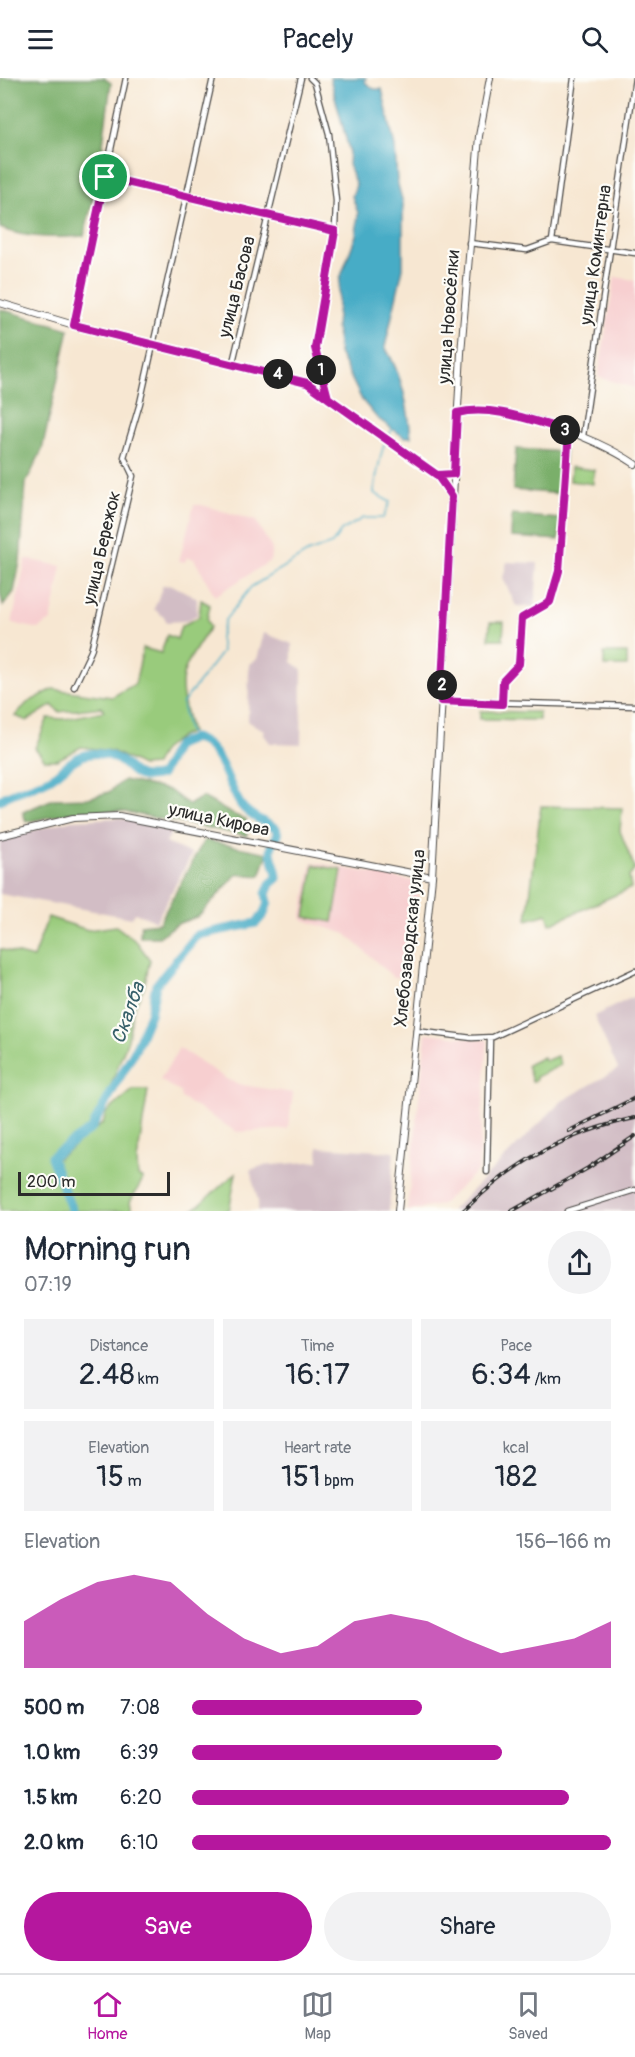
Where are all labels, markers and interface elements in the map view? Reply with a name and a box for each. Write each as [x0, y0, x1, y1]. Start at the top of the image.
icon: menu [24, 23, 57, 56]
text: Pacely [282, 23, 353, 56]
icon: search [578, 23, 611, 56]
pin [79, 151, 130, 202]
icon: arrive [88, 160, 121, 193]
street label: улица Коминтерна [575, 183, 617, 328]
street label: улица Басова [213, 234, 261, 341]
street label: улица Новосёлки [433, 249, 465, 386]
pin: 1 [306, 355, 336, 385]
pin: 4 [263, 359, 293, 389]
text: 1 [318, 360, 324, 380]
text: 4 [273, 364, 283, 384]
pin: 3 [550, 415, 580, 445]
text: 3 [561, 420, 569, 440]
street label: улица Бережок [77, 489, 126, 608]
pin: 2 [427, 670, 457, 700]
text: 2 [438, 675, 446, 695]
street label: улица Кирова [166, 798, 272, 842]
street label: Хлебозаводская улица [389, 848, 431, 1028]
water label: Скалба [105, 977, 151, 1047]
scale bar [18, 1169, 170, 1196]
text: 200 m [27, 1172, 75, 1192]
text: Morning run [24, 1229, 191, 1270]
button: share [548, 1231, 611, 1294]
text: 07:19 [24, 1272, 72, 1297]
text: Distance [90, 1336, 148, 1356]
text: Time [301, 1336, 334, 1356]
text: Pace [500, 1336, 532, 1356]
text: 2.48 [79, 1356, 135, 1393]
text: 16:17 [285, 1356, 350, 1393]
text: 6:34 [471, 1356, 531, 1393]
text: km [135, 1369, 159, 1389]
text: /km [531, 1369, 561, 1389]
text: Elevation [88, 1438, 149, 1458]
text: Heart rate [284, 1438, 351, 1458]
text: kcal [503, 1438, 529, 1458]
text: 15 [96, 1458, 124, 1495]
text: 151 [281, 1458, 321, 1495]
text: 182 [494, 1458, 538, 1495]
text: m [124, 1471, 142, 1491]
text: bpm [321, 1471, 354, 1491]
text: Elevation [24, 1529, 100, 1554]
text: 156–166 m [516, 1529, 611, 1554]
text: 500 m [24, 1695, 84, 1720]
text: 7:08 [120, 1695, 160, 1720]
text: 1.0 km [24, 1740, 80, 1765]
text: 6:39 [120, 1740, 158, 1765]
text: 1.5 km [24, 1785, 77, 1810]
text: 6:20 [120, 1785, 162, 1810]
text: 2.0 km [24, 1830, 84, 1855]
text: 6:10 [120, 1830, 158, 1855]
button: Save [24, 1892, 312, 1961]
button: Share [324, 1892, 611, 1961]
tab: Home [87, 1988, 127, 2044]
tab: Map [301, 1988, 334, 2044]
tab: Saved [508, 1988, 548, 2044]

